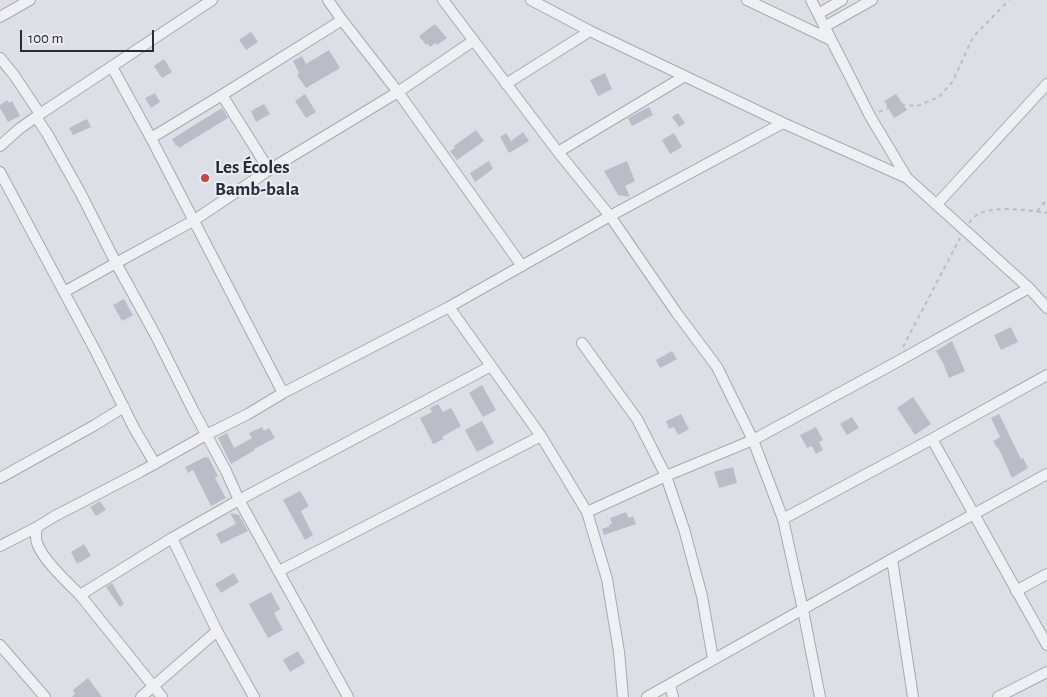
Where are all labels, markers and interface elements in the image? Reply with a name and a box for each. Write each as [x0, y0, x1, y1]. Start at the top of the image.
scale bar [22, 20, 156, 52]
text: 100 m [28, 31, 63, 46]
place label: Les Écoles Bamb-bala [215, 156, 299, 200]
marker: Les Écoles Bamb-bala [199, 172, 211, 184]

